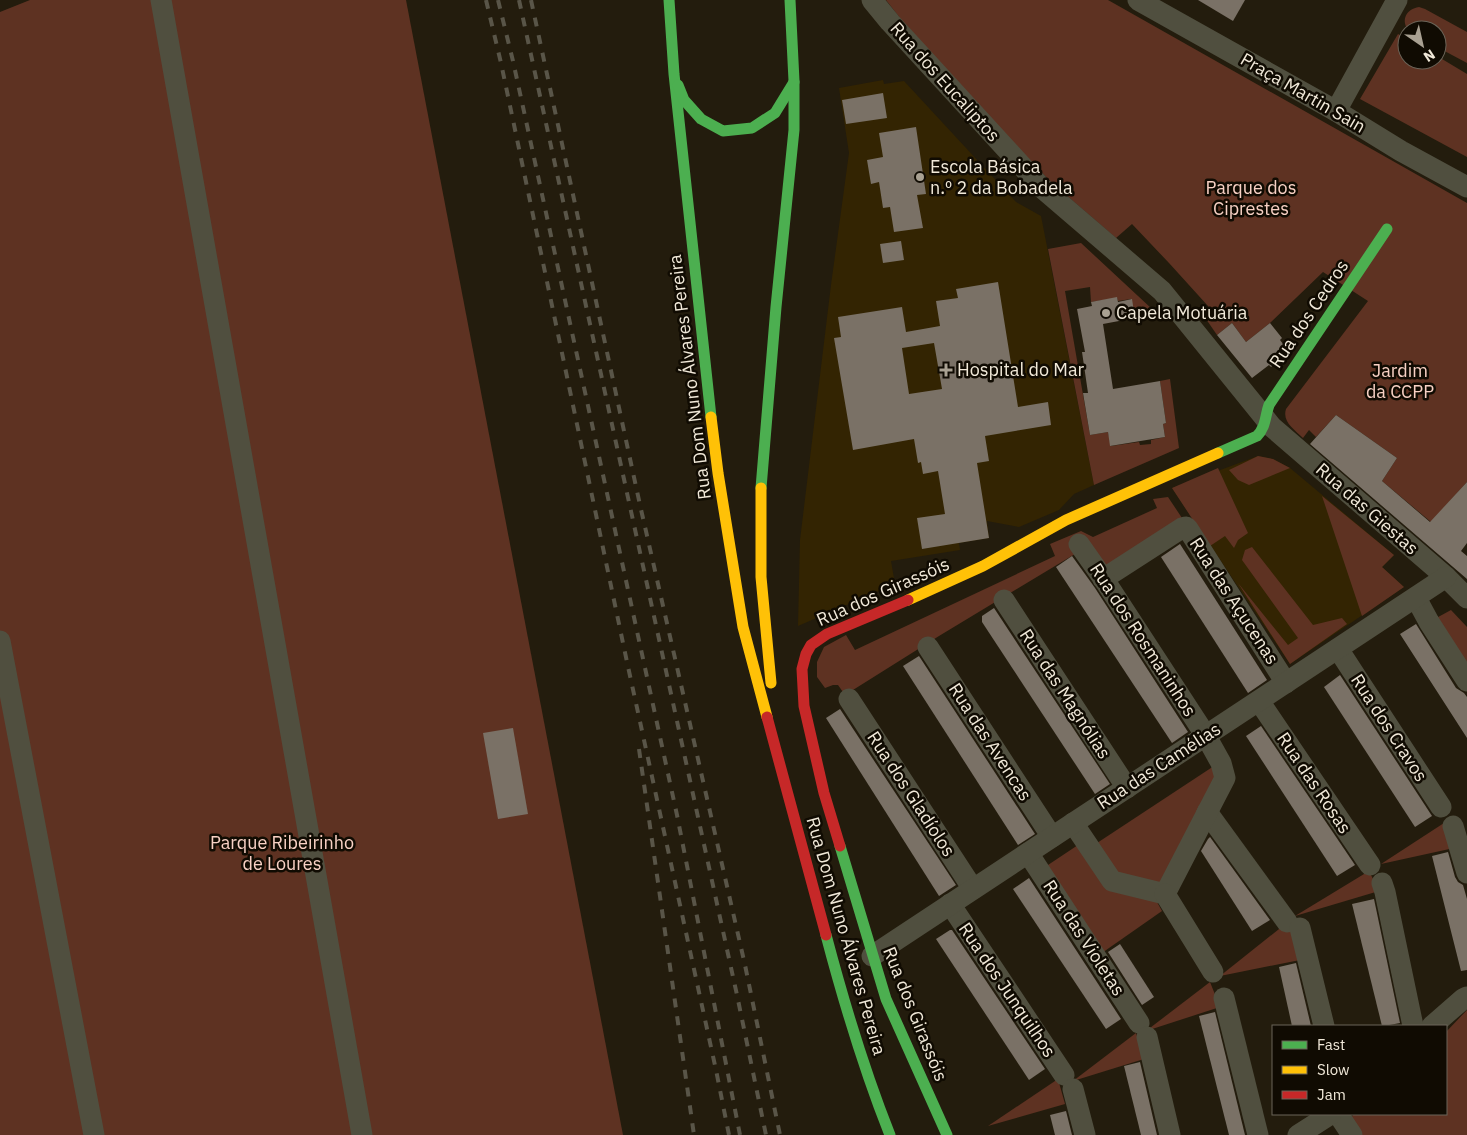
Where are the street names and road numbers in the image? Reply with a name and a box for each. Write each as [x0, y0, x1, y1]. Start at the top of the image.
street label: Rua dos Eucaliptos [886, 17, 1005, 146]
street label: Praça Martin Sain [1237, 47, 1370, 138]
street label: Rua Dom Nuno Álvares Pereira [663, 253, 716, 501]
street label: Rua dos Cedros [1264, 255, 1353, 372]
street label: Rua das Giestas [1311, 458, 1424, 560]
street label: Rua das Açucenas [1185, 533, 1284, 669]
street label: Rua dos Girassóis [813, 552, 953, 631]
street label: Rua dos Rosmaninhos [1085, 559, 1202, 721]
street label: Rua das Magnólias [1015, 624, 1116, 763]
street label: Rua dos Cravos [1346, 670, 1433, 786]
street label: Rua das Avencas [944, 678, 1037, 805]
street label: Rua das Camélias [1093, 717, 1225, 814]
street label: Rua dos Gladíolos [862, 727, 961, 861]
street label: Rua das Rosas [1272, 728, 1357, 838]
street label: Rua Dom Nuno Álvares Pereira [801, 814, 892, 1058]
street label: Rua das Violetas [1038, 875, 1130, 1000]
street label: Rua dos Junquilhos [954, 918, 1061, 1062]
street label: Rua dos Girassóis [878, 943, 953, 1084]

